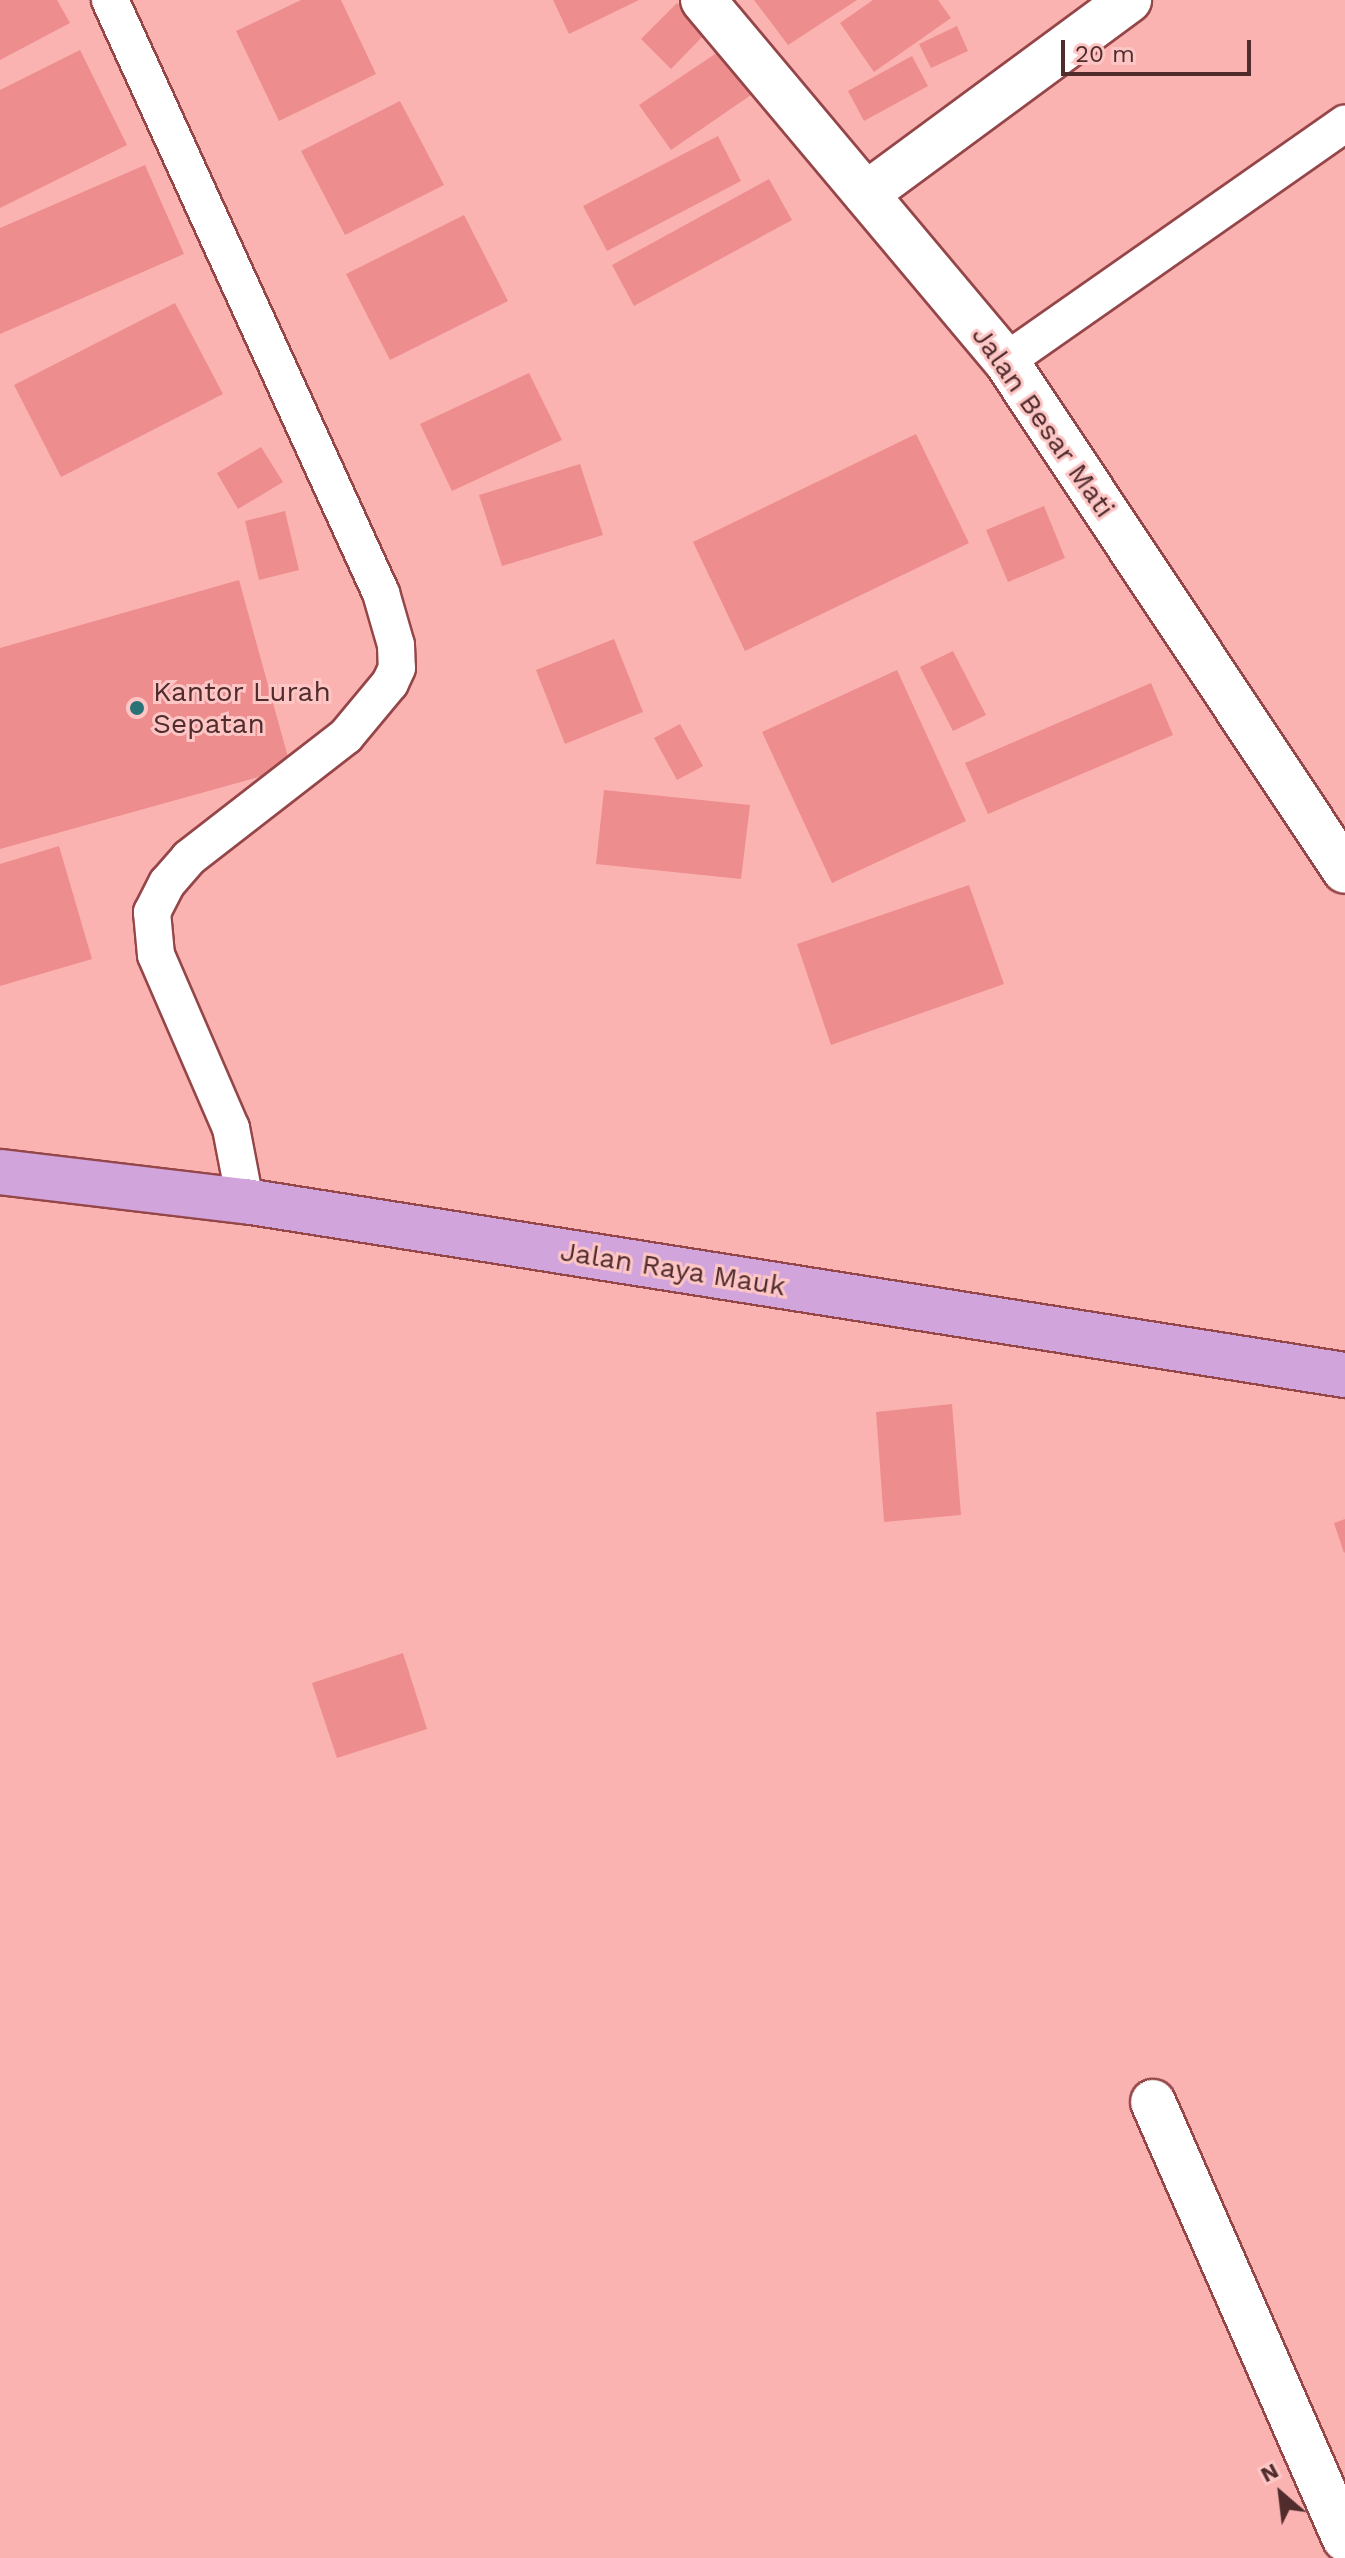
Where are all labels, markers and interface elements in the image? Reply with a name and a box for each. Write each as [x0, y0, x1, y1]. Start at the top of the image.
scale bar [1065, 24, 1255, 74]
text: 20 m [1075, 40, 1135, 68]
street label: Jalan Besar Mati [964, 320, 1122, 524]
place label: Kantor Lurah Sepatan [153, 675, 331, 741]
marker: Kantor Lurah Sepatan [128, 699, 146, 717]
street label: Jalan Raya Mauk [558, 1235, 788, 1303]
north arrow [1241, 2454, 1321, 2534]
text: N [1256, 2458, 1283, 2487]

